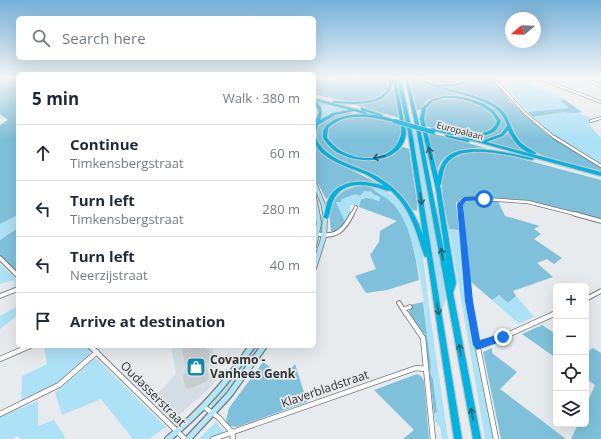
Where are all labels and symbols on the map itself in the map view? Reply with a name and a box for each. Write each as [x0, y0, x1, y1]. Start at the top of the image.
north arrow [505, 12, 541, 48]
street label: Europalaan [435, 118, 485, 143]
one-way arrow [426, 146, 433, 159]
one-way arrow [373, 154, 386, 162]
route start [475, 190, 493, 208]
one-way arrow [417, 192, 425, 205]
one-way arrow [438, 248, 446, 261]
one-way arrow [434, 302, 442, 315]
route end [494, 328, 512, 346]
one-way arrow [456, 344, 464, 357]
place label: Covamo - Vanhees Genk [210, 351, 296, 382]
shop icon: Covamo - Vanhees Genk [185, 356, 207, 378]
street label: Oudasserstraat [117, 357, 190, 430]
street label: Klaverbladstraat [279, 366, 371, 411]
one-way arrow [468, 408, 476, 421]

